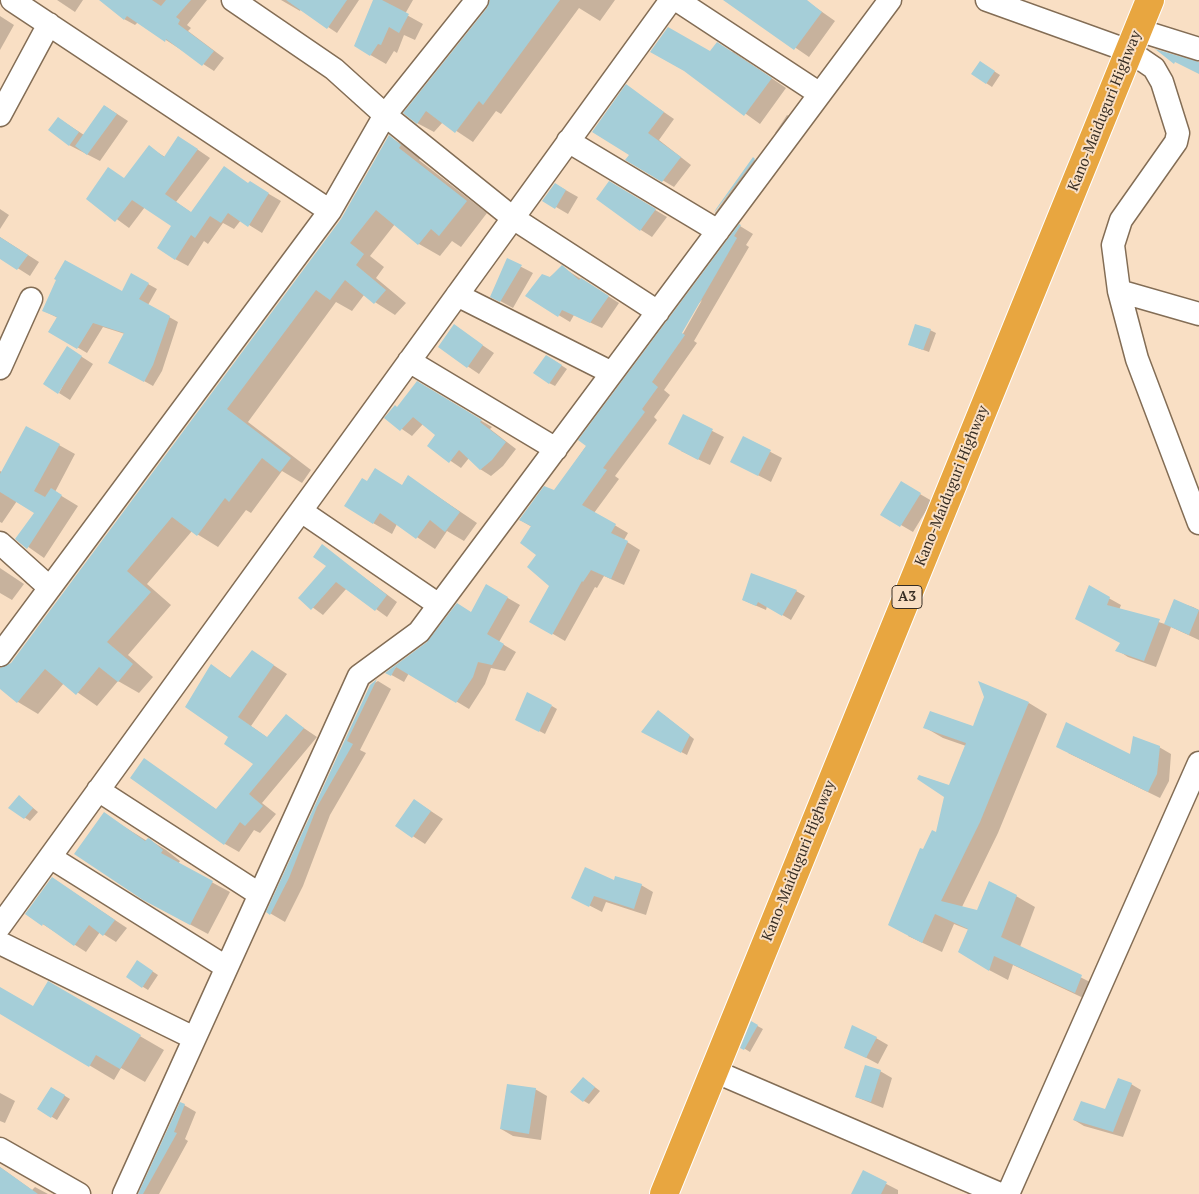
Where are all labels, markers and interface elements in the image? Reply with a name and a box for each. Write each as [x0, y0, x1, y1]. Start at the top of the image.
street label: Kano-Maiduguri Highway [1065, 28, 1145, 194]
street label: Kano-Maiduguri Highway [912, 403, 992, 569]
road number: A3 [892, 586, 922, 608]
street label: Kano-Maiduguri Highway [759, 778, 839, 944]

